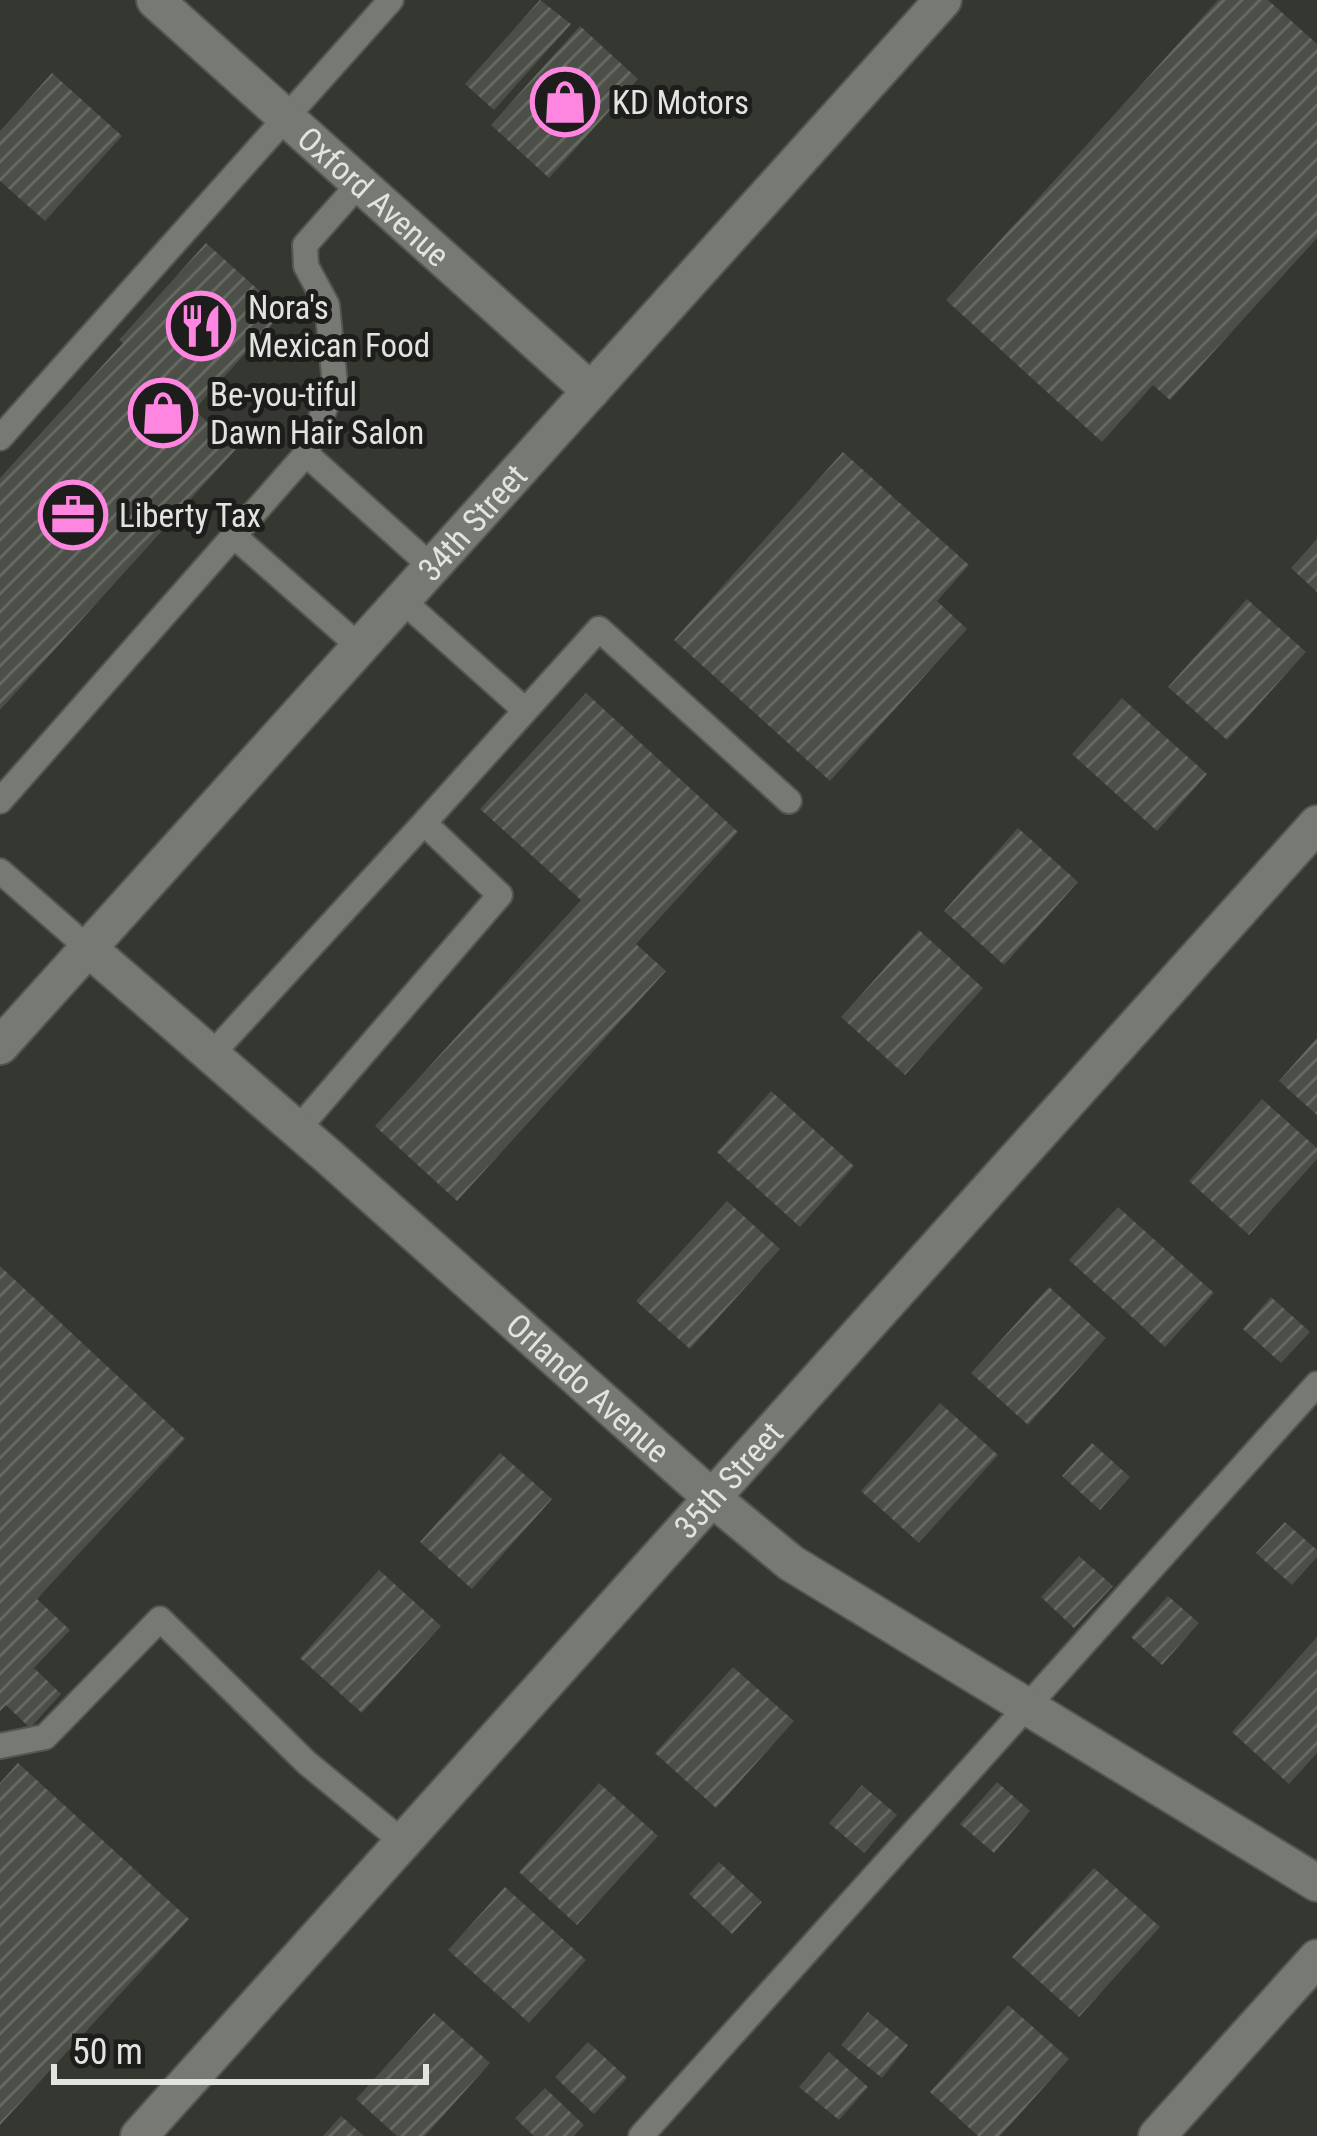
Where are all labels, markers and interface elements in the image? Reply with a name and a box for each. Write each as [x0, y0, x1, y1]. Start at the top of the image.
shop icon: KD Motors [530, 67, 600, 137]
place label: KD Motors [612, 83, 749, 122]
street label: Oxford Avenue [290, 119, 457, 275]
place label: Nora's Mexican Food [248, 288, 430, 365]
restaurant icon: Nora's Mexican Food [166, 291, 236, 361]
place label: Be-you-tiful Dawn Hair Salon [210, 375, 424, 452]
shop icon: Be-you-tiful Dawn Hair Salon [128, 378, 198, 448]
street label: 34th Street [410, 456, 535, 589]
office icon: Liberty Tax [38, 480, 108, 550]
place label: Liberty Tax [119, 496, 261, 535]
street label: Orlando Avenue [498, 1305, 677, 1471]
street label: 35th Street [666, 1414, 791, 1546]
scale bar [54, 2010, 426, 2084]
text: 50 m [72, 2031, 143, 2073]

